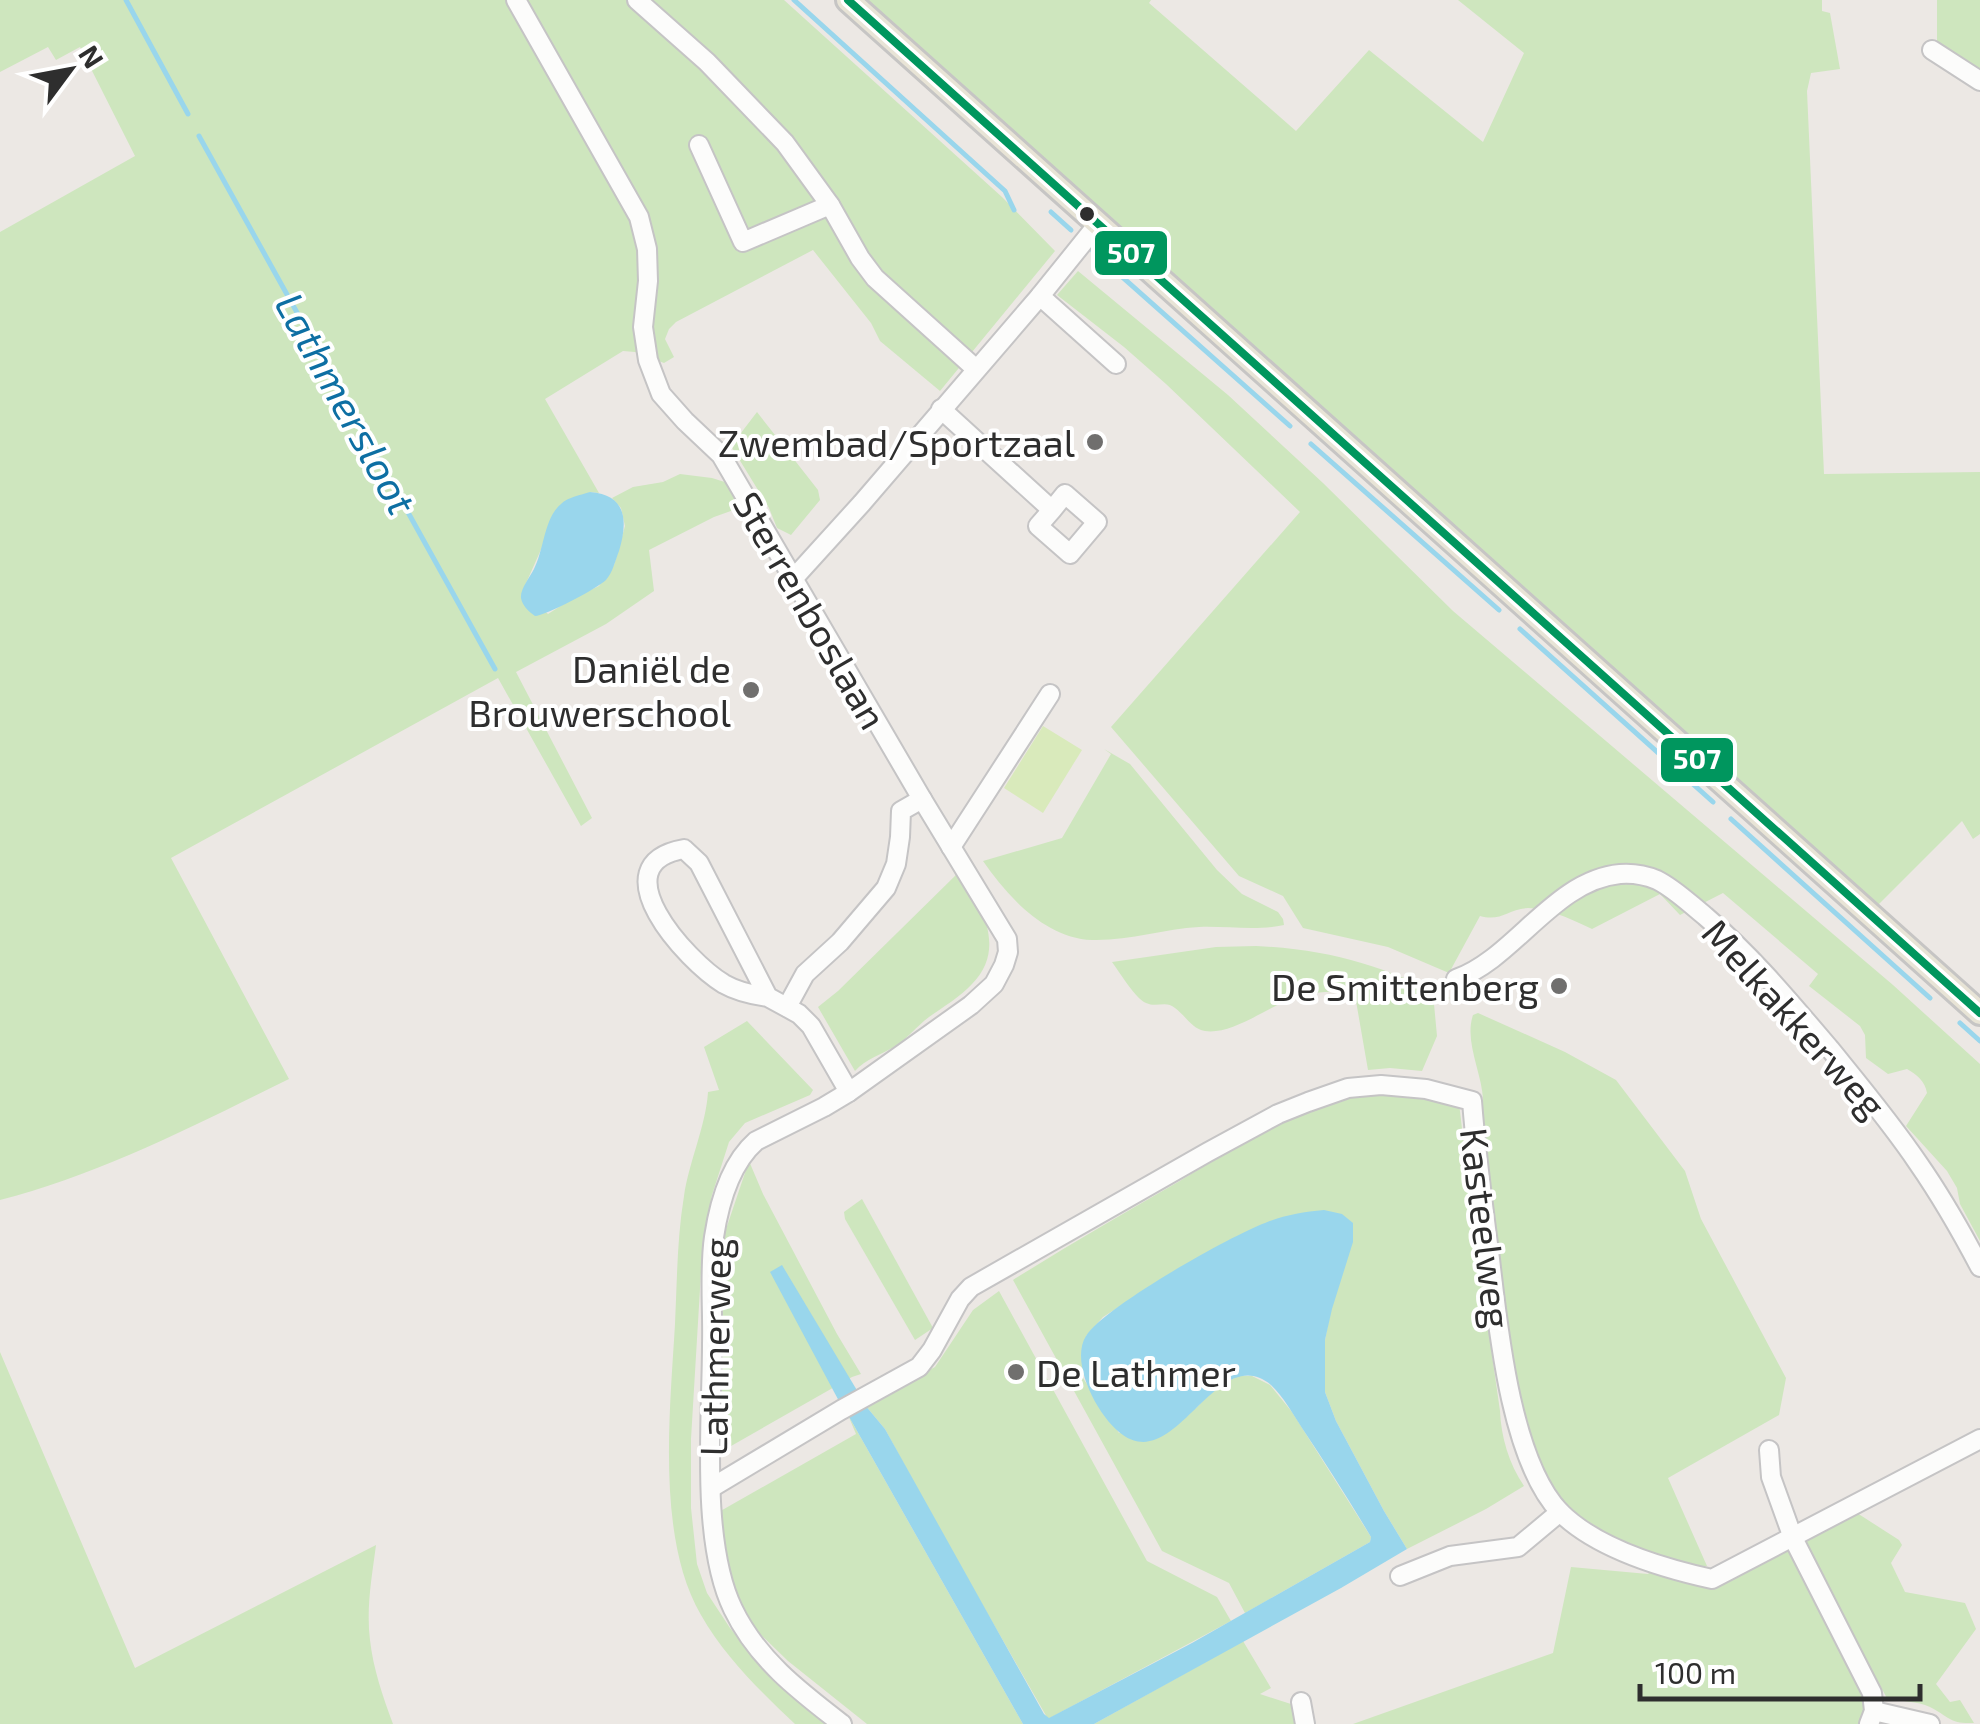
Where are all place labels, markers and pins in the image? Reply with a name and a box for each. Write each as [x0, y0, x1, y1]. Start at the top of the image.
unlabelled marker [1077, 204, 1097, 224]
place label: Zwembad/Sportzaal [718, 419, 1075, 465]
marker: Zwembad/Sportzaal [1084, 431, 1106, 453]
place label: Daniël de Brouwerschool [468, 645, 731, 735]
marker: Daniël de Brouwerschool [740, 679, 762, 701]
place label: De Smittenberg [1271, 963, 1539, 1009]
marker: De Smittenberg [1548, 975, 1570, 997]
place label: De Lathmer [1036, 1349, 1236, 1395]
marker: De Lathmer [1005, 1361, 1027, 1383]

